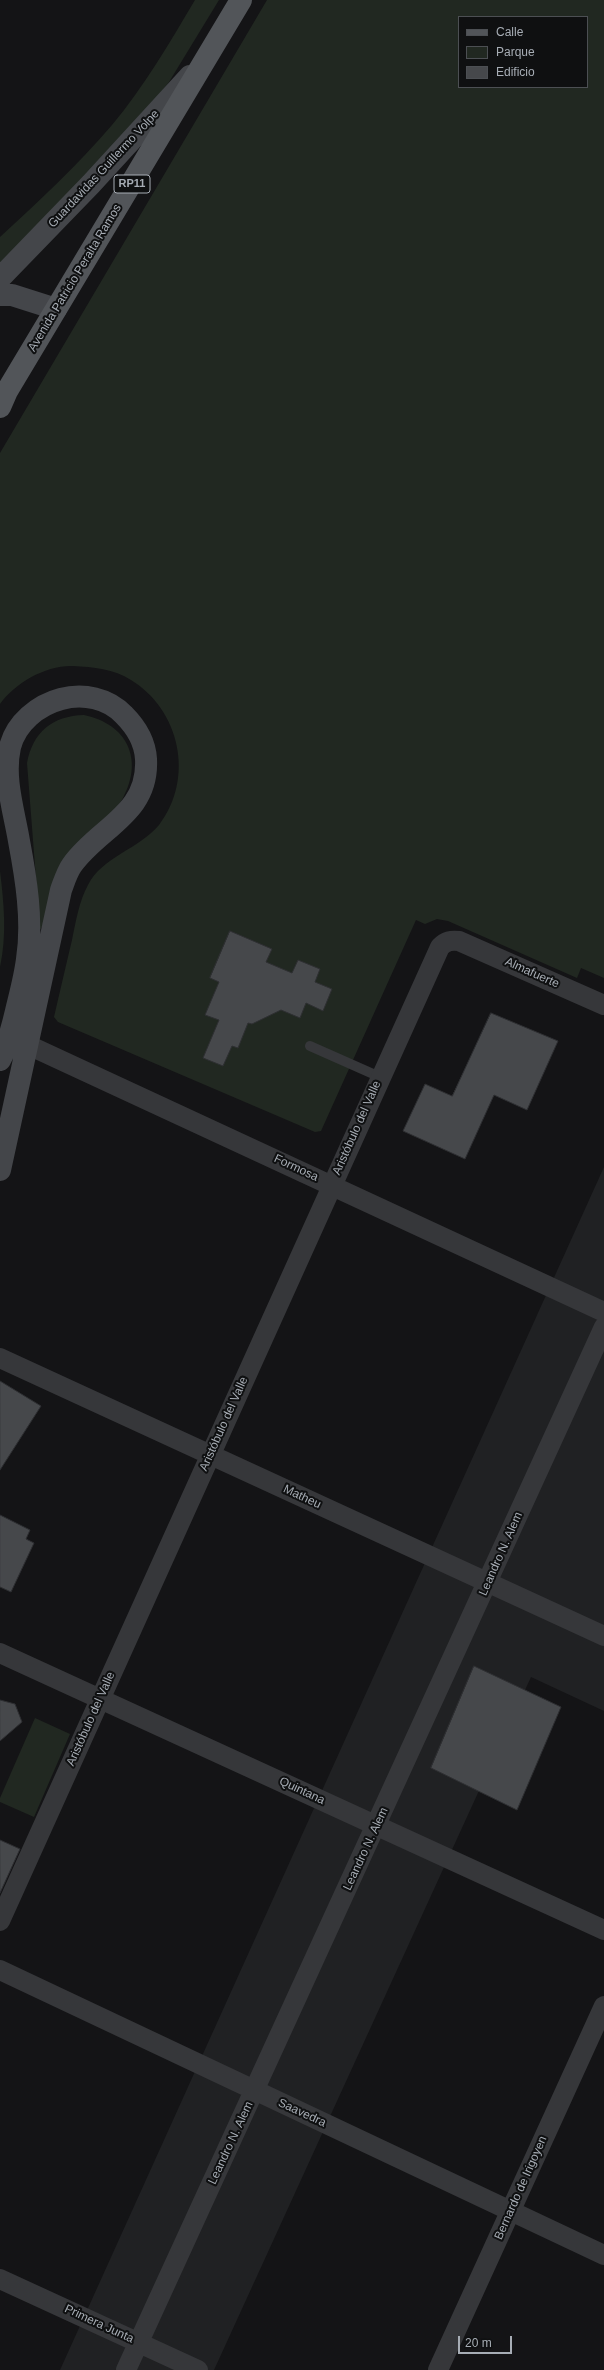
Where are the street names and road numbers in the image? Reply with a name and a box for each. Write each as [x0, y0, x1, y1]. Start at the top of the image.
street label: Guardavidas Guillermo Volpe [46, 107, 162, 231]
road number: RP11 [114, 175, 150, 193]
street label: Avenida Patricio Peralta Ramos [25, 202, 125, 354]
street label: Almafuerte [503, 955, 561, 991]
street label: Aristóbulo del Valle [330, 1079, 384, 1177]
street label: Formosa [272, 1151, 320, 1185]
street label: Aristóbulo del Valle [197, 1375, 251, 1473]
street label: Matheu [281, 1482, 323, 1512]
street label: Leandro N. Alem [476, 1510, 526, 1598]
street label: Aristóbulo del Valle [64, 1670, 118, 1768]
street label: Quintana [277, 1774, 327, 1808]
street label: Leandro N. Alem [340, 1805, 392, 1893]
street label: Saavedra [276, 2096, 328, 2130]
street label: Leandro N. Alem [205, 2099, 257, 2187]
street label: Bernardo de Irigoyen [492, 2134, 550, 2242]
street label: Primera Junta [62, 2302, 136, 2346]

